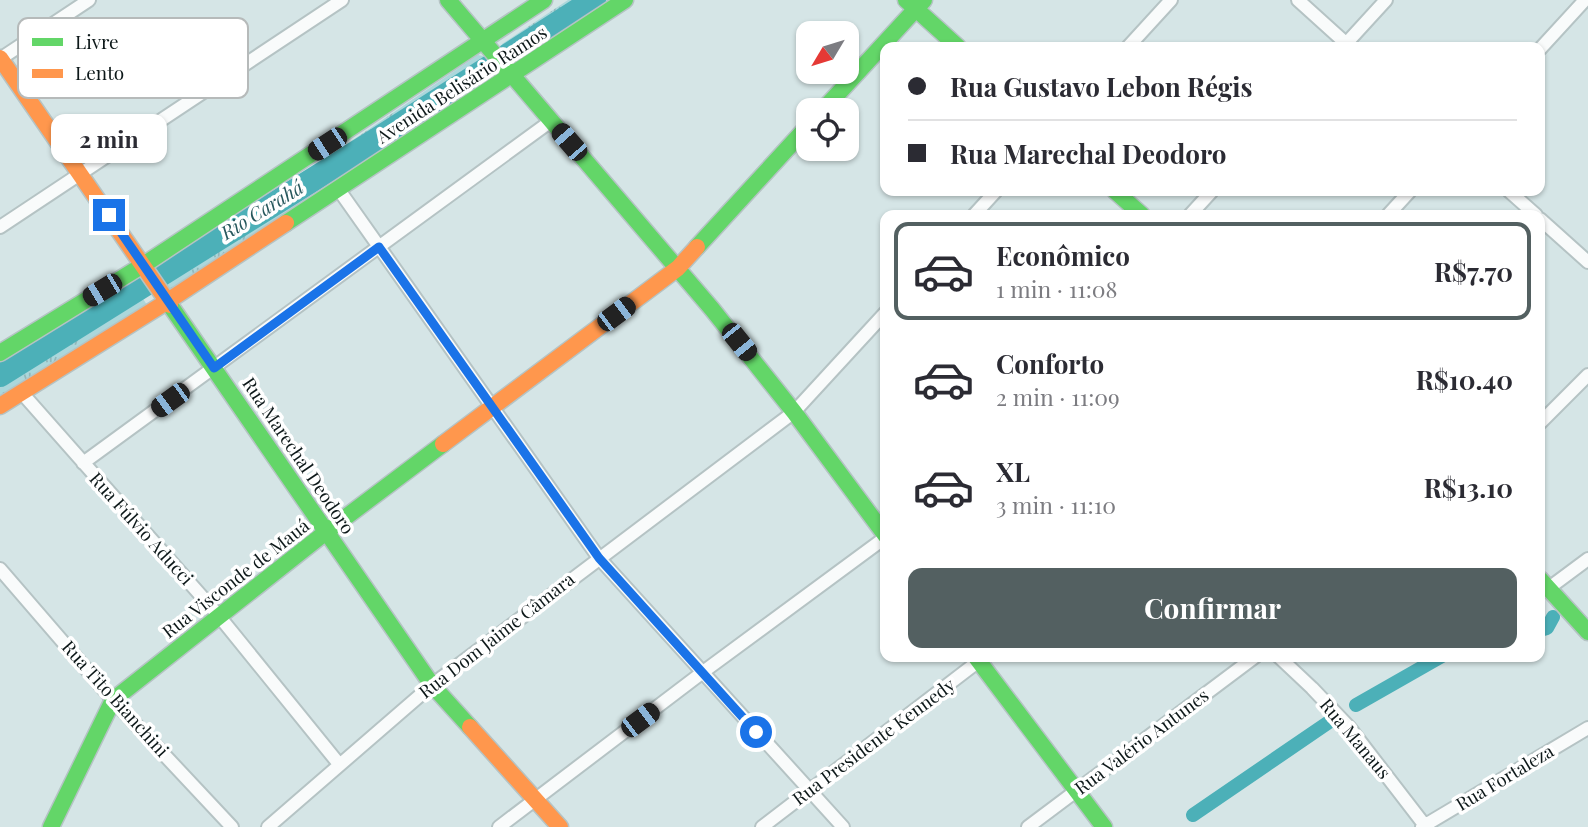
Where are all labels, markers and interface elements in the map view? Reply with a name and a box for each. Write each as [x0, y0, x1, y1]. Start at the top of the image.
legend [18, 18, 248, 98]
street label: Avenida Belisário Ramos [371, 20, 551, 149]
north arrow [796, 21, 859, 84]
map controls [796, 21, 859, 161]
text: Livre [75, 28, 119, 54]
text: Lento [75, 59, 124, 85]
text: Rua Gustavo Lebon Régis [950, 69, 1253, 104]
button: locate [796, 98, 859, 161]
callout: 2 min [51, 114, 167, 162]
car [548, 119, 591, 165]
text: 2 min [79, 123, 139, 154]
car [304, 124, 351, 164]
text: Rua Marechal Deodoro [950, 136, 1226, 171]
water label: Rio Carahá [214, 173, 308, 245]
route end [93, 199, 125, 231]
text: Econômico [996, 238, 1130, 273]
icon: car [912, 240, 975, 303]
text: R$7.70 [1434, 254, 1513, 289]
car [79, 270, 126, 310]
text: 1 min · 11:08 [996, 273, 1118, 304]
car [593, 293, 640, 335]
car [718, 319, 761, 365]
text: Conforto [996, 346, 1104, 381]
icon: car [912, 348, 975, 411]
text: R$10.40 [1416, 362, 1513, 397]
street label: Rua Marechal Deodoro [237, 372, 360, 539]
car [147, 379, 194, 421]
text: 2 min · 11:09 [996, 381, 1120, 412]
text: XL [996, 454, 1030, 489]
icon: car [912, 456, 975, 519]
street label: Rua Fúlvio Aducci [85, 467, 199, 590]
text: R$13.10 [1424, 470, 1513, 505]
text: 3 min · 11:10 [996, 489, 1116, 520]
street label: Rua Visconde de Mauá [157, 513, 314, 643]
street label: Rua Dom Jaime Câmara [414, 567, 579, 704]
button: Confirmar [908, 568, 1517, 648]
street label: Rua Tito Bianchini [57, 635, 174, 762]
street label: Rua Presidente Kennedy [787, 672, 959, 810]
street label: Rua Valério Antunes [1070, 683, 1213, 799]
street label: Rua Manaus [1315, 693, 1396, 784]
car [617, 699, 664, 741]
route start [740, 716, 772, 748]
street label: Rua Fortaleza [1451, 739, 1558, 816]

